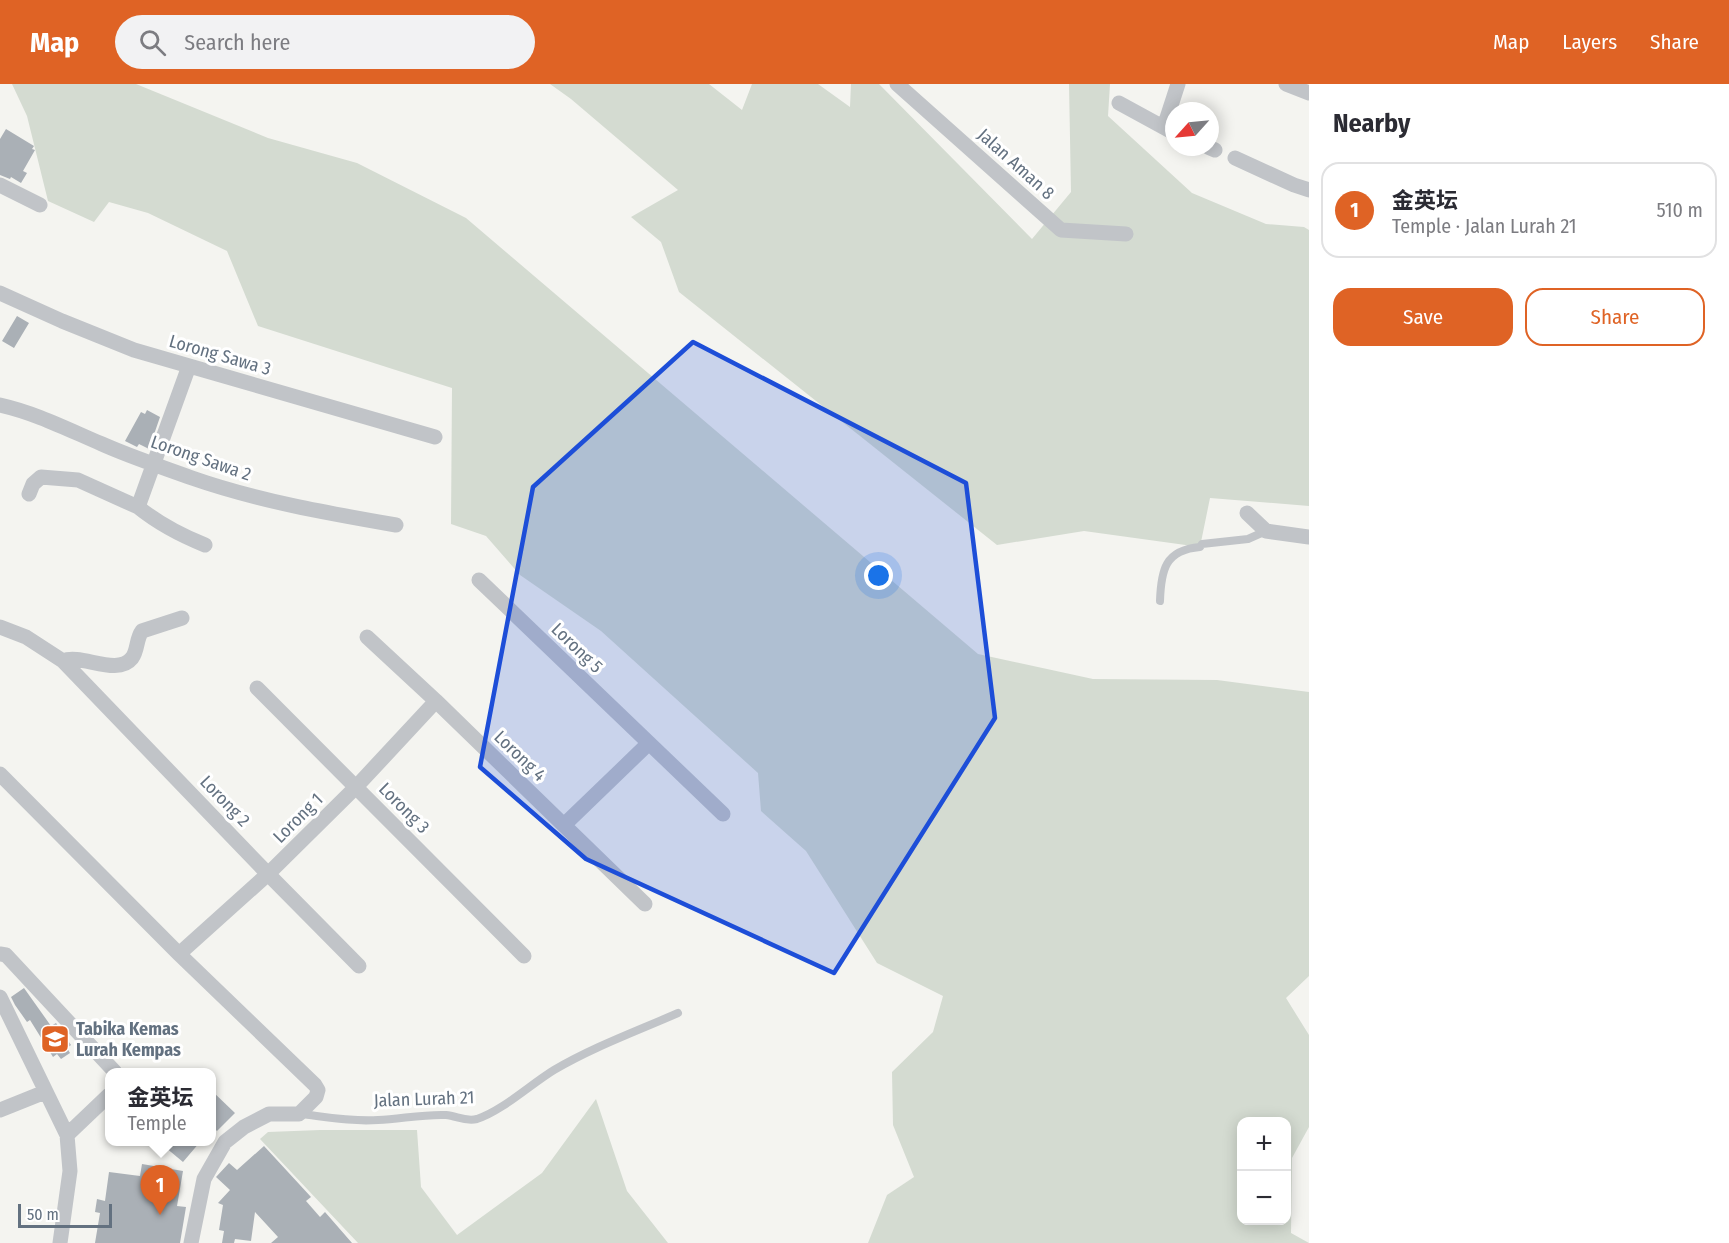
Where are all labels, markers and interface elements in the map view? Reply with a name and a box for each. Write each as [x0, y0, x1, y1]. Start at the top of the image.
search box [115, 15, 535, 69]
text: Map [30, 26, 79, 59]
icon: search [136, 26, 169, 59]
text: Search here [184, 29, 290, 56]
text: Map [1493, 29, 1529, 55]
text: Layers [1562, 29, 1617, 55]
text: Share [1650, 29, 1699, 55]
north arrow [1165, 102, 1219, 156]
text: Nearby [1333, 108, 1410, 139]
street label: Jalan Aman 8 [973, 124, 1059, 204]
text: 金英坛 [1392, 187, 1458, 214]
text: 1 [1350, 198, 1359, 222]
text: 510 m [1657, 198, 1703, 222]
text: Temple · Jalan Lurah 21 [1392, 214, 1577, 238]
button: Save [1333, 288, 1513, 346]
button: Share [1525, 288, 1705, 346]
street label: Lorong Sawa 3 [167, 330, 273, 380]
street label: Lorong Sawa 2 [148, 431, 254, 485]
your location [864, 561, 893, 590]
street label: Lorong 5 [547, 618, 607, 678]
street label: Lorong 4 [490, 726, 551, 786]
street label: Lorong 2 [195, 771, 255, 831]
street label: Lorong 3 [374, 778, 434, 838]
street label: Lorong 1 [268, 788, 328, 848]
place label: Tabika Kemas Lurah Kempas [76, 1018, 181, 1061]
school or university icon: Tabika Kemas Lurah Kempas [39, 1023, 71, 1055]
popup [105, 1068, 216, 1146]
text: 金英坛 [127, 1084, 194, 1111]
street label: Jalan Lurah 21 [373, 1086, 475, 1112]
text: Temple [127, 1111, 187, 1135]
map controls [1237, 1117, 1291, 1225]
button: + [1237, 1117, 1291, 1171]
pin: 1 [140, 1166, 180, 1215]
button: − [1237, 1171, 1291, 1225]
scale bar [18, 1201, 112, 1228]
text: 50 m [27, 1205, 59, 1224]

